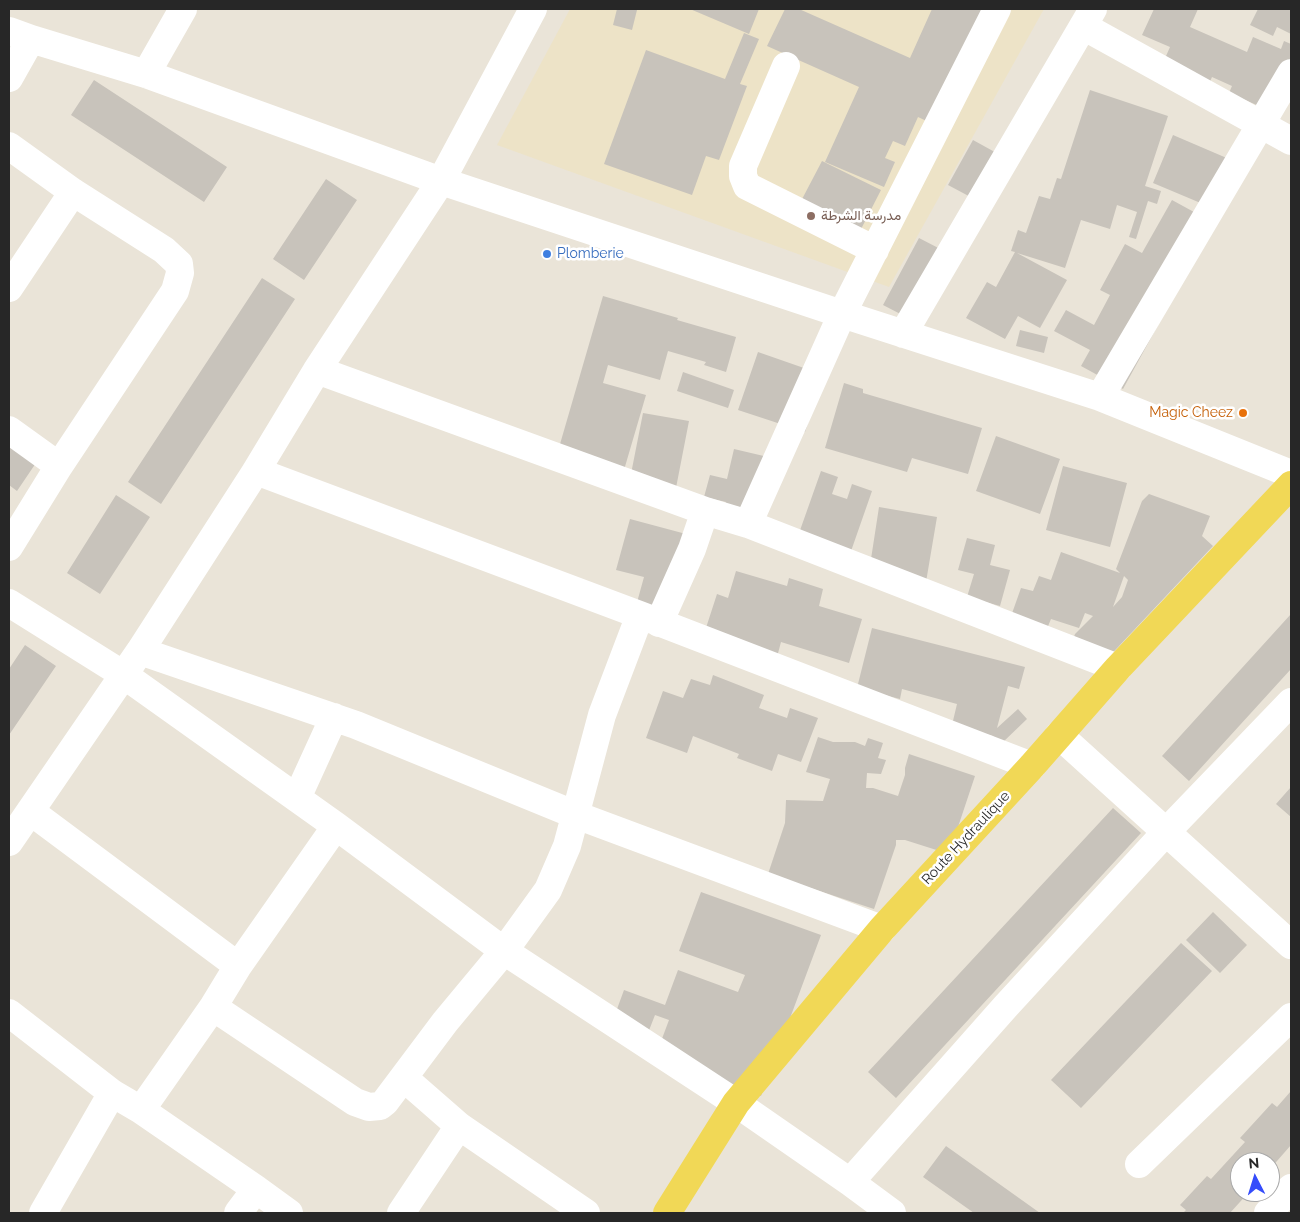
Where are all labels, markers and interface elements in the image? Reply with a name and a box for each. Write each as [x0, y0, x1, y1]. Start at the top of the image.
place label: مدرسة الشرطة [821, 208, 901, 224]
marker: مدرسة الشرطة [805, 210, 817, 222]
place label: Plomberie [557, 246, 624, 262]
marker: Plomberie [541, 248, 553, 260]
place label: Magic Cheez [1149, 405, 1233, 421]
marker: Magic Cheez [1237, 407, 1249, 419]
street label: Route Hydraulique [919, 788, 1013, 888]
north arrow [1230, 1152, 1280, 1202]
text: N [1248, 1155, 1260, 1171]

